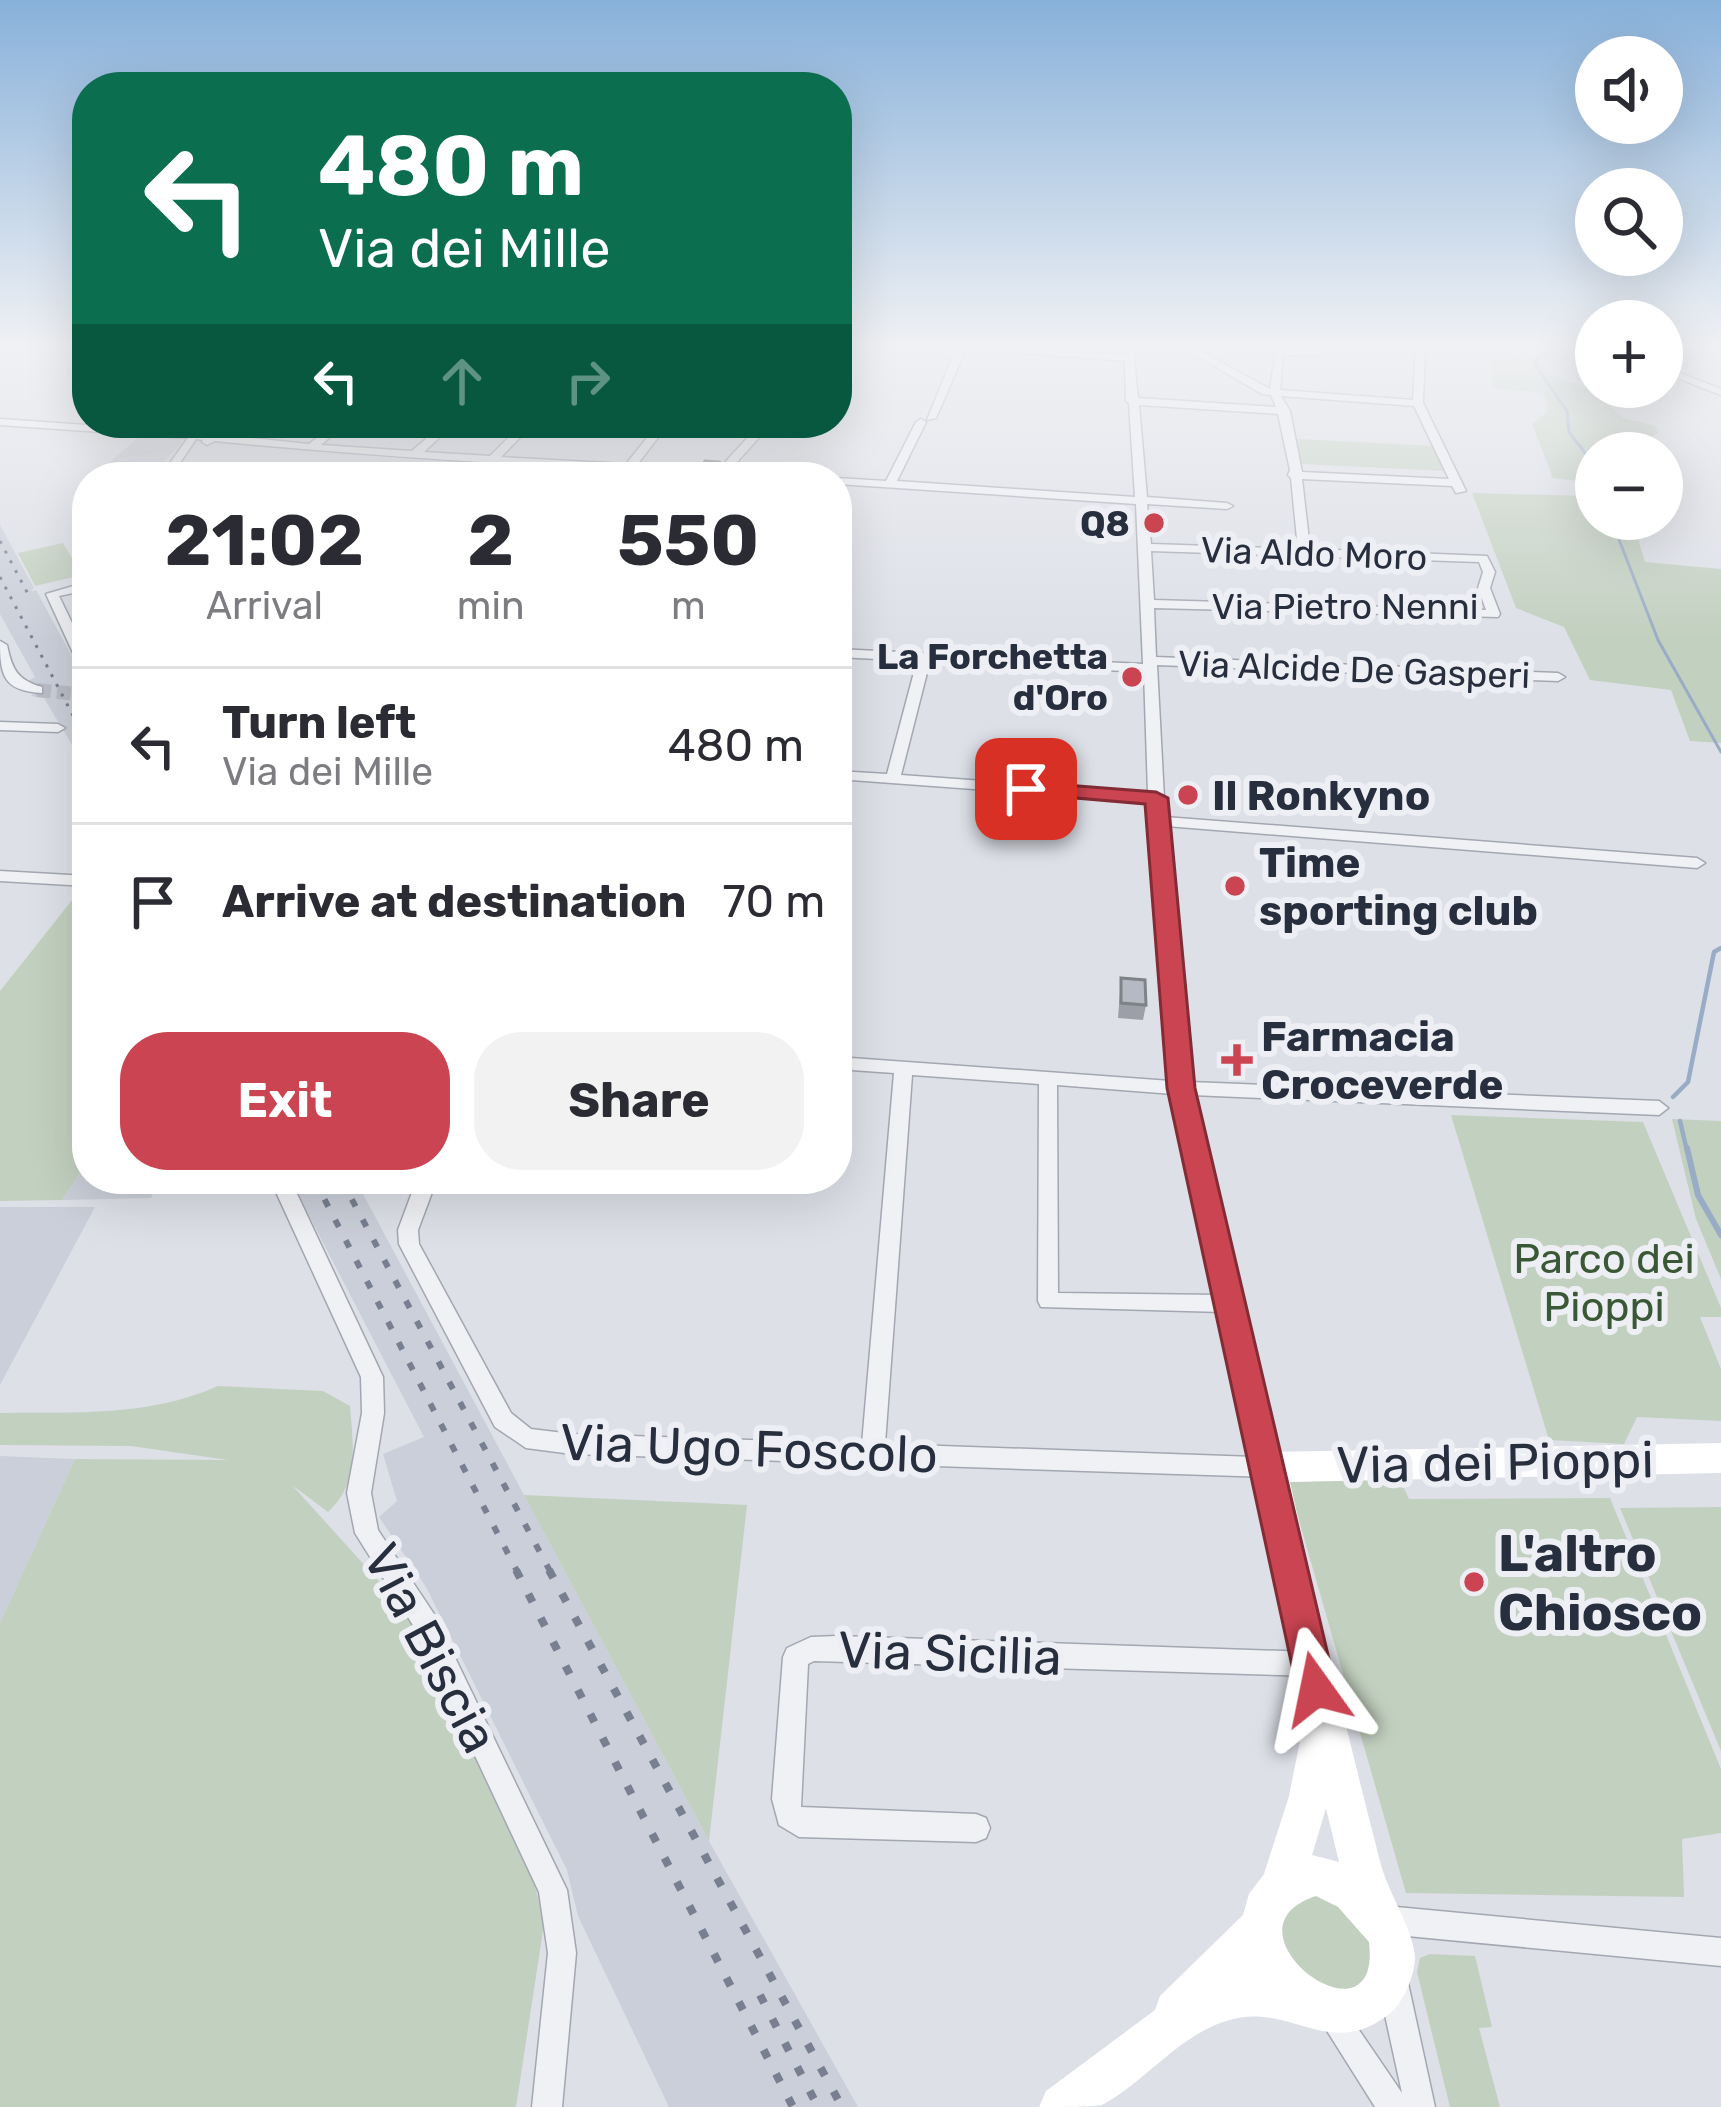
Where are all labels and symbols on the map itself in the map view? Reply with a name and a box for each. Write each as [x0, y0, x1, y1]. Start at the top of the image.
place label: Q8 [1080, 502, 1130, 545]
marker: Q8 [1141, 510, 1167, 536]
street label: Via Aldo Moro [1200, 528, 1428, 579]
street label: Via Pietro Nenni [1211, 585, 1479, 628]
place label: La Forchetta d'Oro [877, 635, 1108, 719]
street label: Via Alcide De Gasperi [1177, 642, 1531, 697]
marker: La Forchetta d'Oro [1119, 664, 1145, 690]
pin [975, 738, 1077, 840]
place label: Il Ronkyno [1212, 771, 1430, 821]
marker: Il Ronkyno [1175, 782, 1201, 808]
place label: Time sporting club [1259, 838, 1538, 936]
marker: Time sporting club [1222, 873, 1248, 899]
place label: Farmacia Croceverde [1261, 1012, 1503, 1110]
marker: Farmacia Croceverde [1224, 1047, 1250, 1073]
park label: Parco dei Pioppi [1513, 1234, 1695, 1332]
street label: Via Ugo Foscolo [559, 1411, 939, 1486]
street label: Via dei Pioppi [1336, 1429, 1654, 1496]
place label: L'altro Chiosco [1498, 1523, 1702, 1643]
street label: Via Biscia [350, 1534, 511, 1763]
marker: L'altro Chiosco [1461, 1569, 1487, 1595]
street label: Via Sicilia [837, 1619, 1063, 1688]
position arrow [1253, 1626, 1379, 1752]

